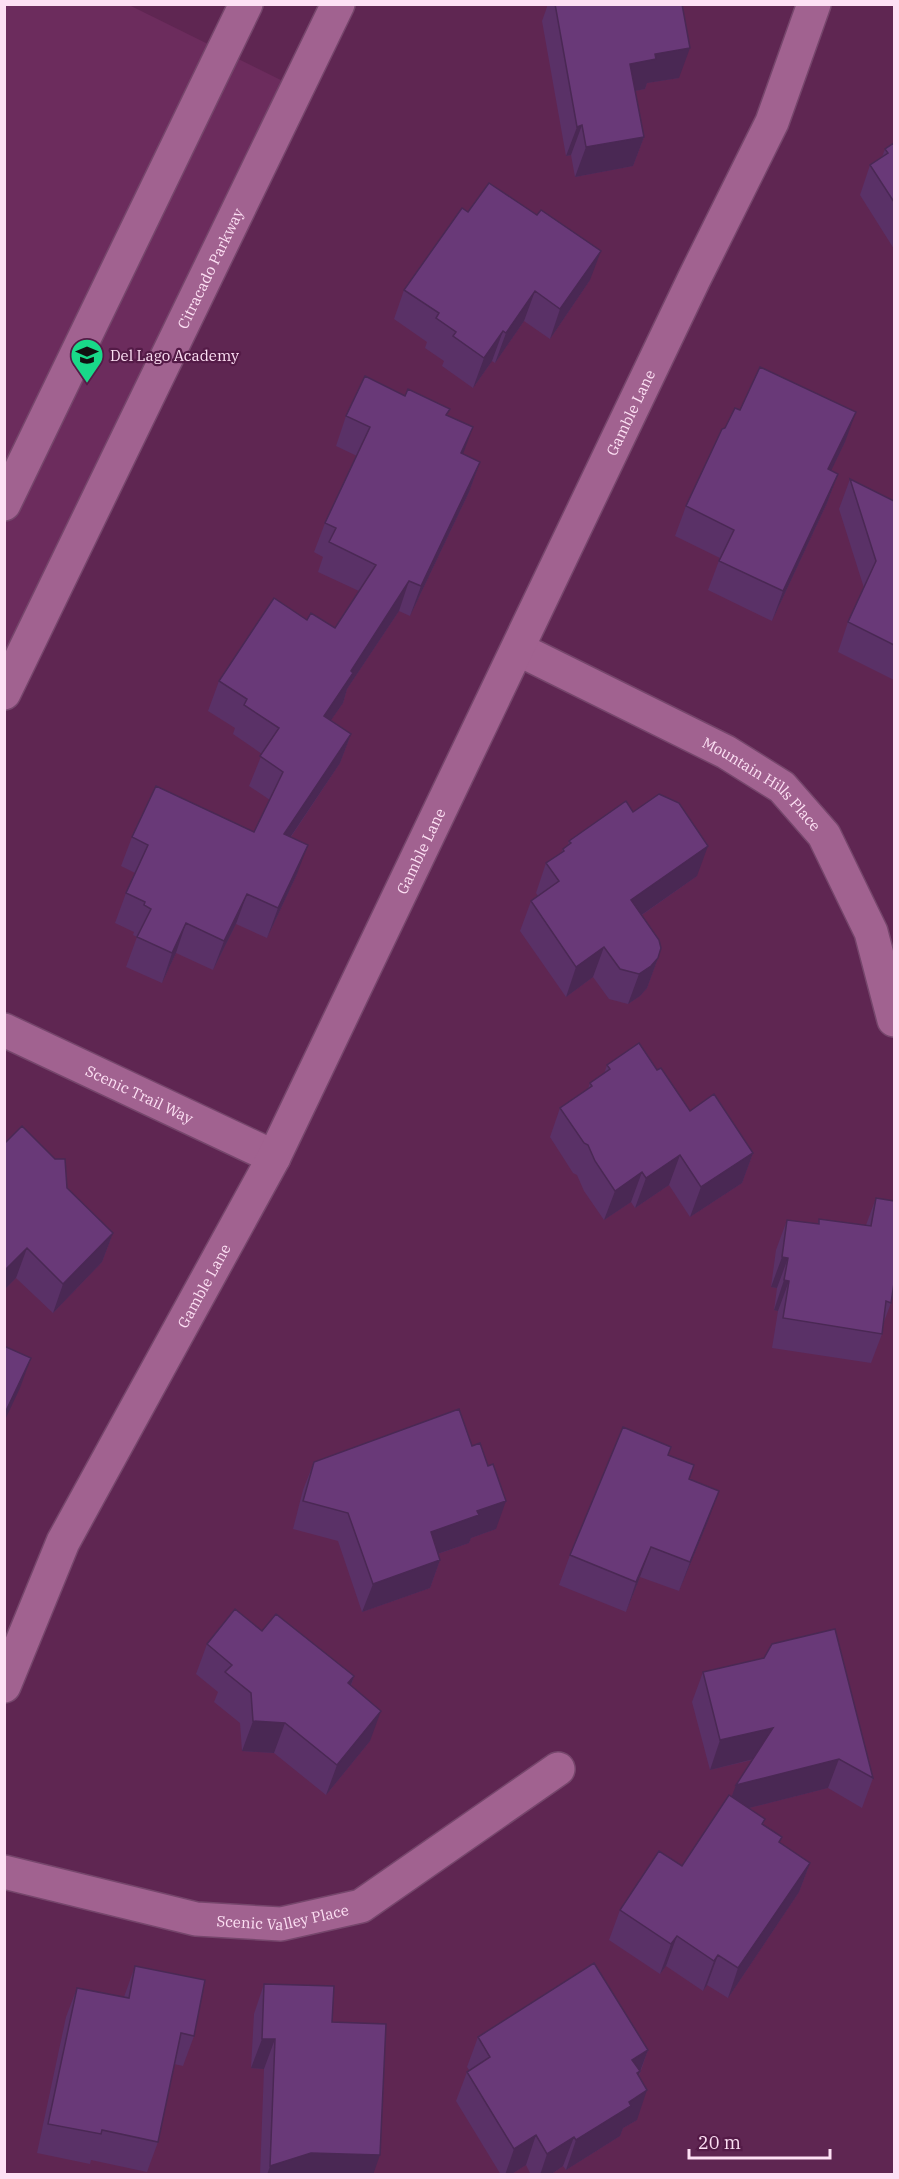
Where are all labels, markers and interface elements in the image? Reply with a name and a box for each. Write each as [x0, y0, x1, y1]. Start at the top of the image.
street label: Citracado Parkway [173, 205, 247, 332]
school or university icon: Del Lago Academy [69, 337, 105, 384]
place label: Del Lago Academy [110, 346, 239, 365]
street label: Gamble Lane [601, 366, 659, 459]
street label: Mountain Hills Place [699, 732, 825, 835]
street label: Gamble Lane [392, 805, 449, 897]
street label: Scenic Trail Way [83, 1060, 197, 1127]
street label: Gamble Lane [173, 1240, 234, 1331]
street label: Scenic Valley Place [216, 1900, 350, 1934]
scale bar [689, 2122, 830, 2160]
text: 20 m [698, 2131, 741, 2154]

